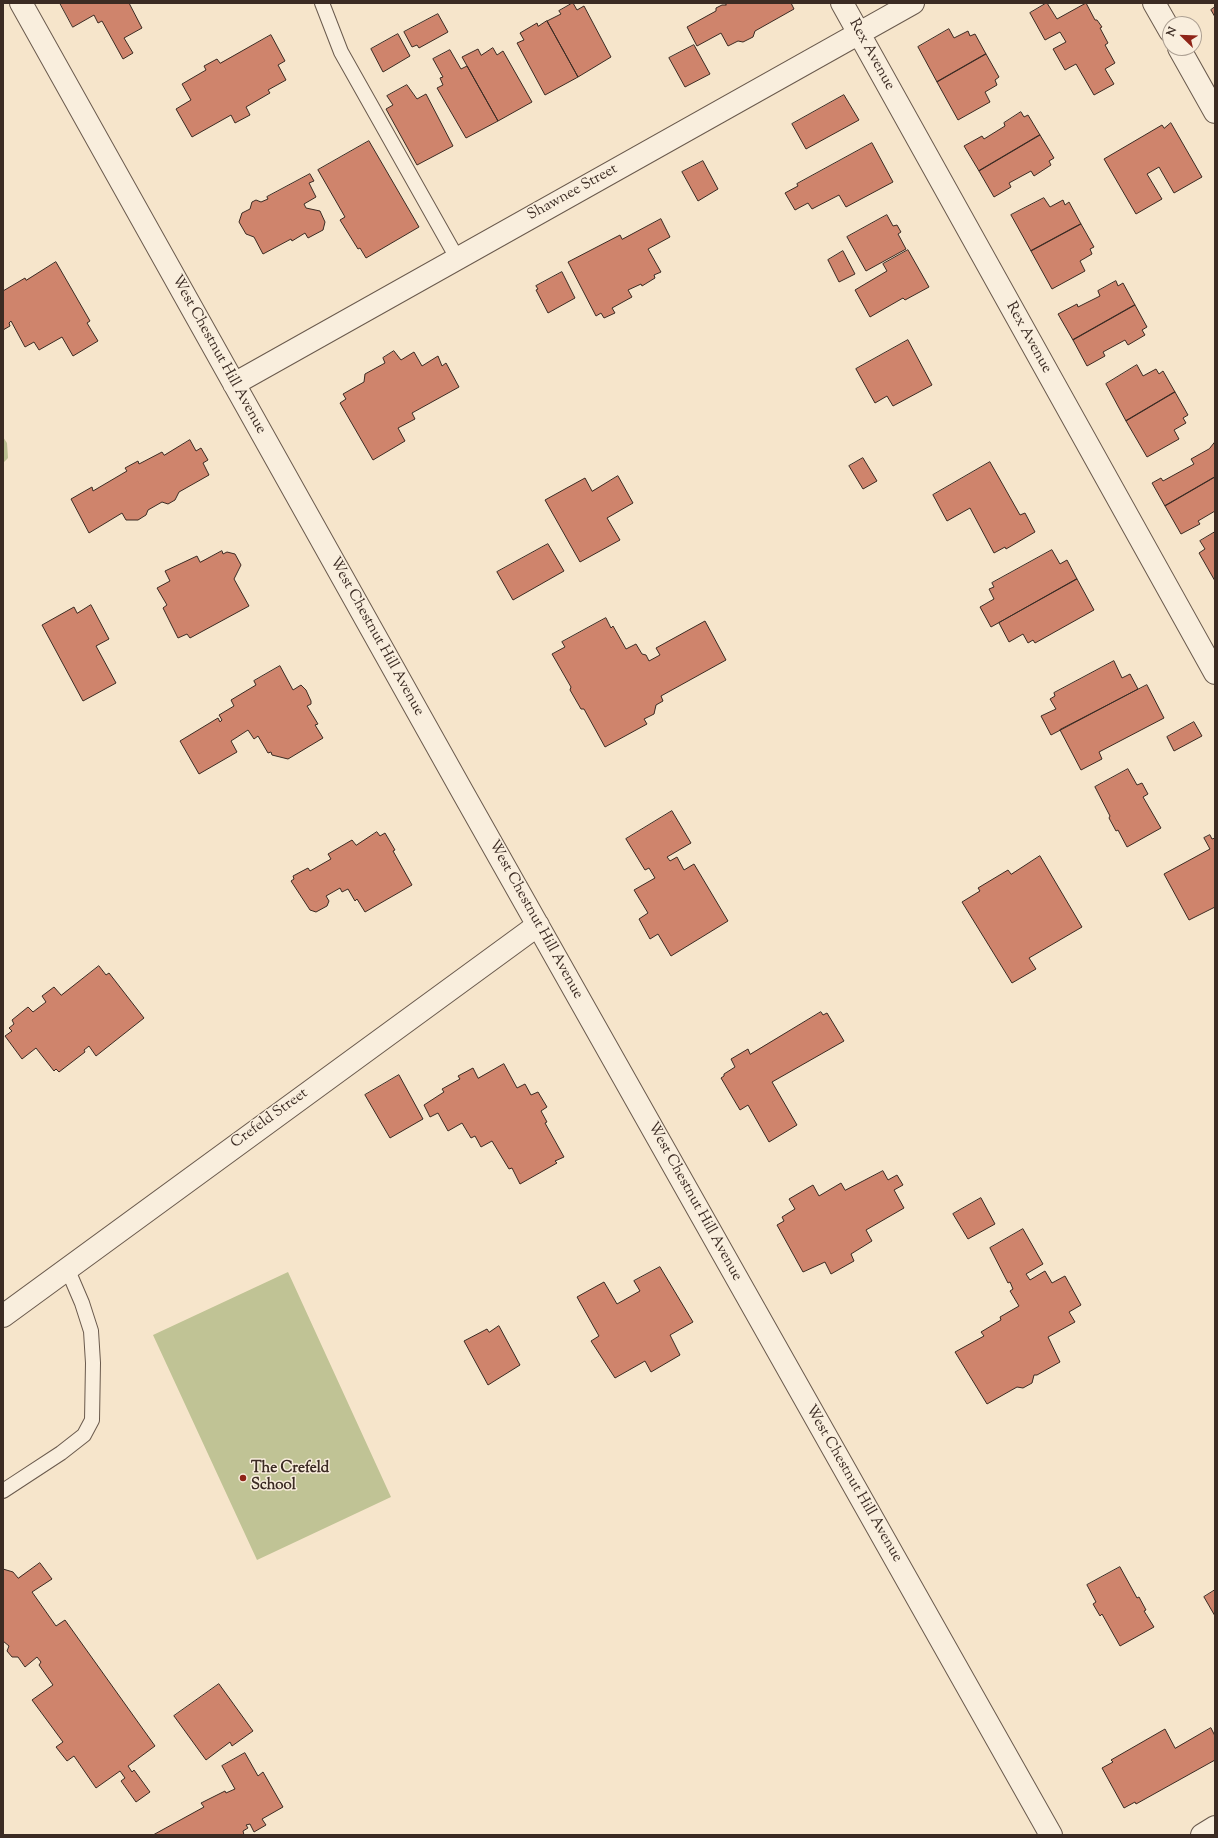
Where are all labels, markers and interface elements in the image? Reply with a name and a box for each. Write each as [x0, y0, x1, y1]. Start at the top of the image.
street label: Rex Avenue [844, 16, 898, 94]
north arrow [1162, 16, 1202, 56]
text: N [1163, 25, 1181, 39]
street label: Shawnee Street [525, 161, 621, 225]
street label: West Chestnut Hill Avenue [167, 273, 269, 437]
street label: Rex Avenue [1001, 299, 1055, 377]
street label: West Chestnut Hill Avenue [325, 555, 427, 719]
street label: West Chestnut Hill Avenue [484, 838, 586, 1002]
street label: Crefeld Street [228, 1085, 312, 1153]
street label: West Chestnut Hill Avenue [643, 1120, 745, 1284]
street label: West Chestnut Hill Avenue [801, 1402, 905, 1566]
place label: The Crefeld School [251, 1460, 329, 1495]
marker: The Crefeld School [238, 1473, 248, 1483]

